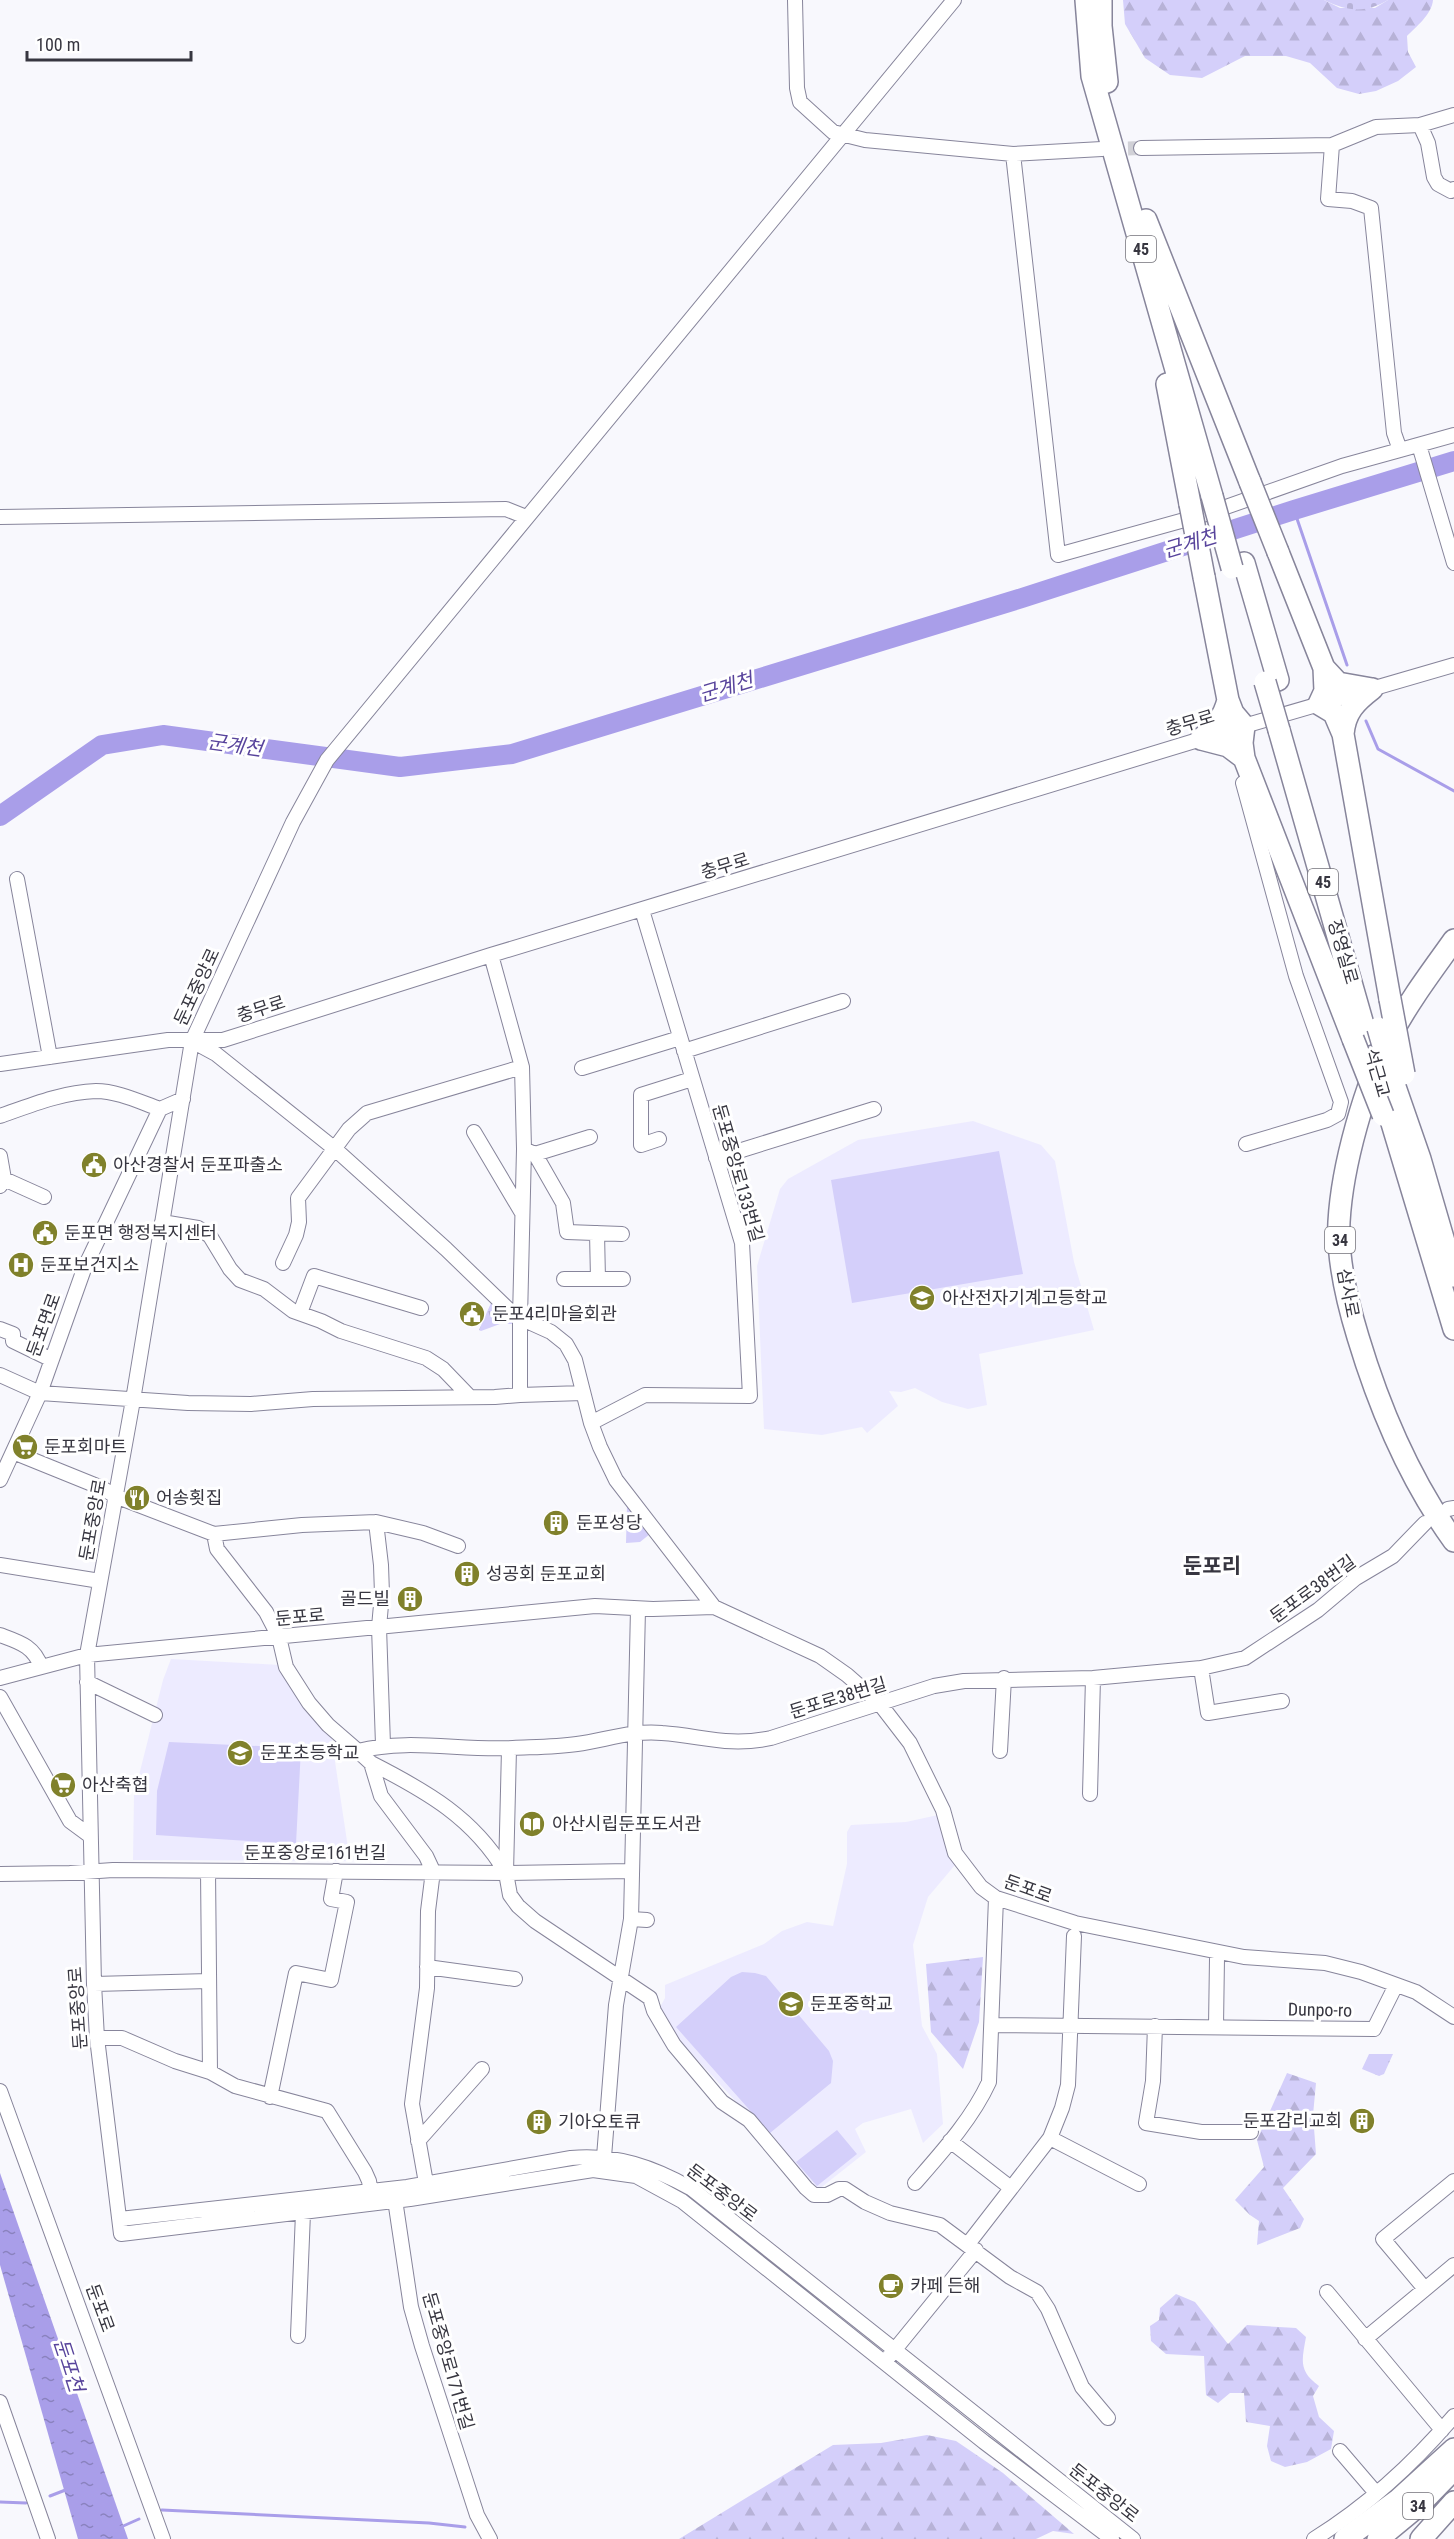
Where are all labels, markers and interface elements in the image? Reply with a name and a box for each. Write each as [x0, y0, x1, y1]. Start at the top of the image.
scale bar [27, 24, 190, 62]
text: 100 m [36, 34, 80, 55]
road number: 45 [1126, 236, 1156, 262]
water label: 군계천 [1160, 523, 1222, 563]
water label: 군계천 [696, 667, 758, 707]
street label: 충무로 [1163, 705, 1217, 740]
water label: 군계천 [206, 729, 267, 761]
street label: 충무로 [698, 848, 752, 883]
road number: 45 [1308, 869, 1338, 895]
street label: 장영실로 [1324, 917, 1363, 987]
street label: 둔포중앙로 [170, 945, 224, 1029]
street label: 충무로 [234, 991, 288, 1026]
street label: 석근교 [1361, 1046, 1394, 1100]
street label: 둔포중앙로133번길 [709, 1101, 768, 1244]
public building icon: 아산경찰서 둔포파출소 [79, 1150, 109, 1180]
place label: 아산경찰서 둔포파출소 [113, 1154, 283, 1175]
public building icon: 둔포면 행정복지센터 [30, 1218, 60, 1248]
place label: 둔포면 행정복지센터 [64, 1222, 217, 1243]
road number: 34 [1325, 1227, 1355, 1253]
hospital icon: 둔포보건지소 [6, 1250, 36, 1280]
place label: 둔포보건지소 [40, 1254, 139, 1275]
street label: 삼사로 [1333, 1267, 1364, 1319]
school or university icon: 아산전자기계고등학교 [907, 1283, 937, 1313]
place label: 아산전자기계고등학교 [942, 1287, 1108, 1308]
street label: 둔포면로 [22, 1290, 65, 1360]
public building icon: 둔포4리마을회관 [457, 1299, 487, 1329]
place label: 둔포4리마을회관 [492, 1303, 617, 1324]
supermarket icon: 둔포회마트 [10, 1432, 40, 1462]
place label: 둔포회마트 [44, 1436, 127, 1457]
street label: 둔포중앙로 [75, 1477, 110, 1563]
restaurant icon: 어송횟집 [122, 1483, 152, 1513]
place label: 어송횟집 [156, 1487, 222, 1508]
building icon: 둔포성당 [541, 1508, 571, 1538]
place label: 둔포성당 [576, 1512, 642, 1533]
street label: 둔포로38번길 [1266, 1551, 1360, 1627]
district label: 둔포리 [1183, 1554, 1241, 1578]
building icon: 성공회 둔포교회 [452, 1559, 482, 1589]
place label: 성공회 둔포교회 [486, 1563, 606, 1584]
building icon: 골드빌 [395, 1584, 425, 1614]
place label: 골드빌 [340, 1588, 390, 1609]
street label: 둔포로 [274, 1604, 326, 1629]
street label: 둔포로38번길 [787, 1673, 889, 1722]
school or university icon: 둔포초등학교 [225, 1738, 255, 1768]
place label: 둔포초등학교 [260, 1742, 359, 1763]
supermarket icon: 아산축협 [48, 1770, 78, 1800]
place label: 아산축협 [82, 1774, 148, 1795]
library icon: 아산시립둔포도서관 [517, 1809, 547, 1839]
place label: 아산시립둔포도서관 [552, 1813, 701, 1834]
street label: 둔포중앙로161번길 [244, 1842, 386, 1863]
street label: 둔포로 [1001, 1870, 1055, 1907]
street label: 둔포중앙로 [64, 1966, 91, 2050]
school or university icon: 둔포중학교 [776, 1989, 806, 2019]
place label: 둔포중학교 [810, 1993, 893, 2014]
street label: Dunpo-ro [1288, 1998, 1352, 2021]
building icon: 둔포감리교회 [1347, 2106, 1377, 2136]
building icon: 기아오토큐 [524, 2107, 554, 2137]
place label: 둔포감리교회 [1243, 2110, 1342, 2131]
place label: 기아오토큐 [558, 2111, 641, 2132]
street label: 둔포중앙로 [683, 2159, 762, 2226]
cafe icon: 카페 든해 [876, 2271, 906, 2301]
place label: 카페 든해 [910, 2275, 980, 2296]
street label: 둔포로 [82, 2281, 119, 2335]
street label: 둔포중앙로171번길 [419, 2289, 478, 2432]
water label: 둔포천 [49, 2335, 90, 2397]
street label: 둔포중앙로 [1065, 2459, 1143, 2526]
road number: 34 [1403, 2493, 1433, 2519]

